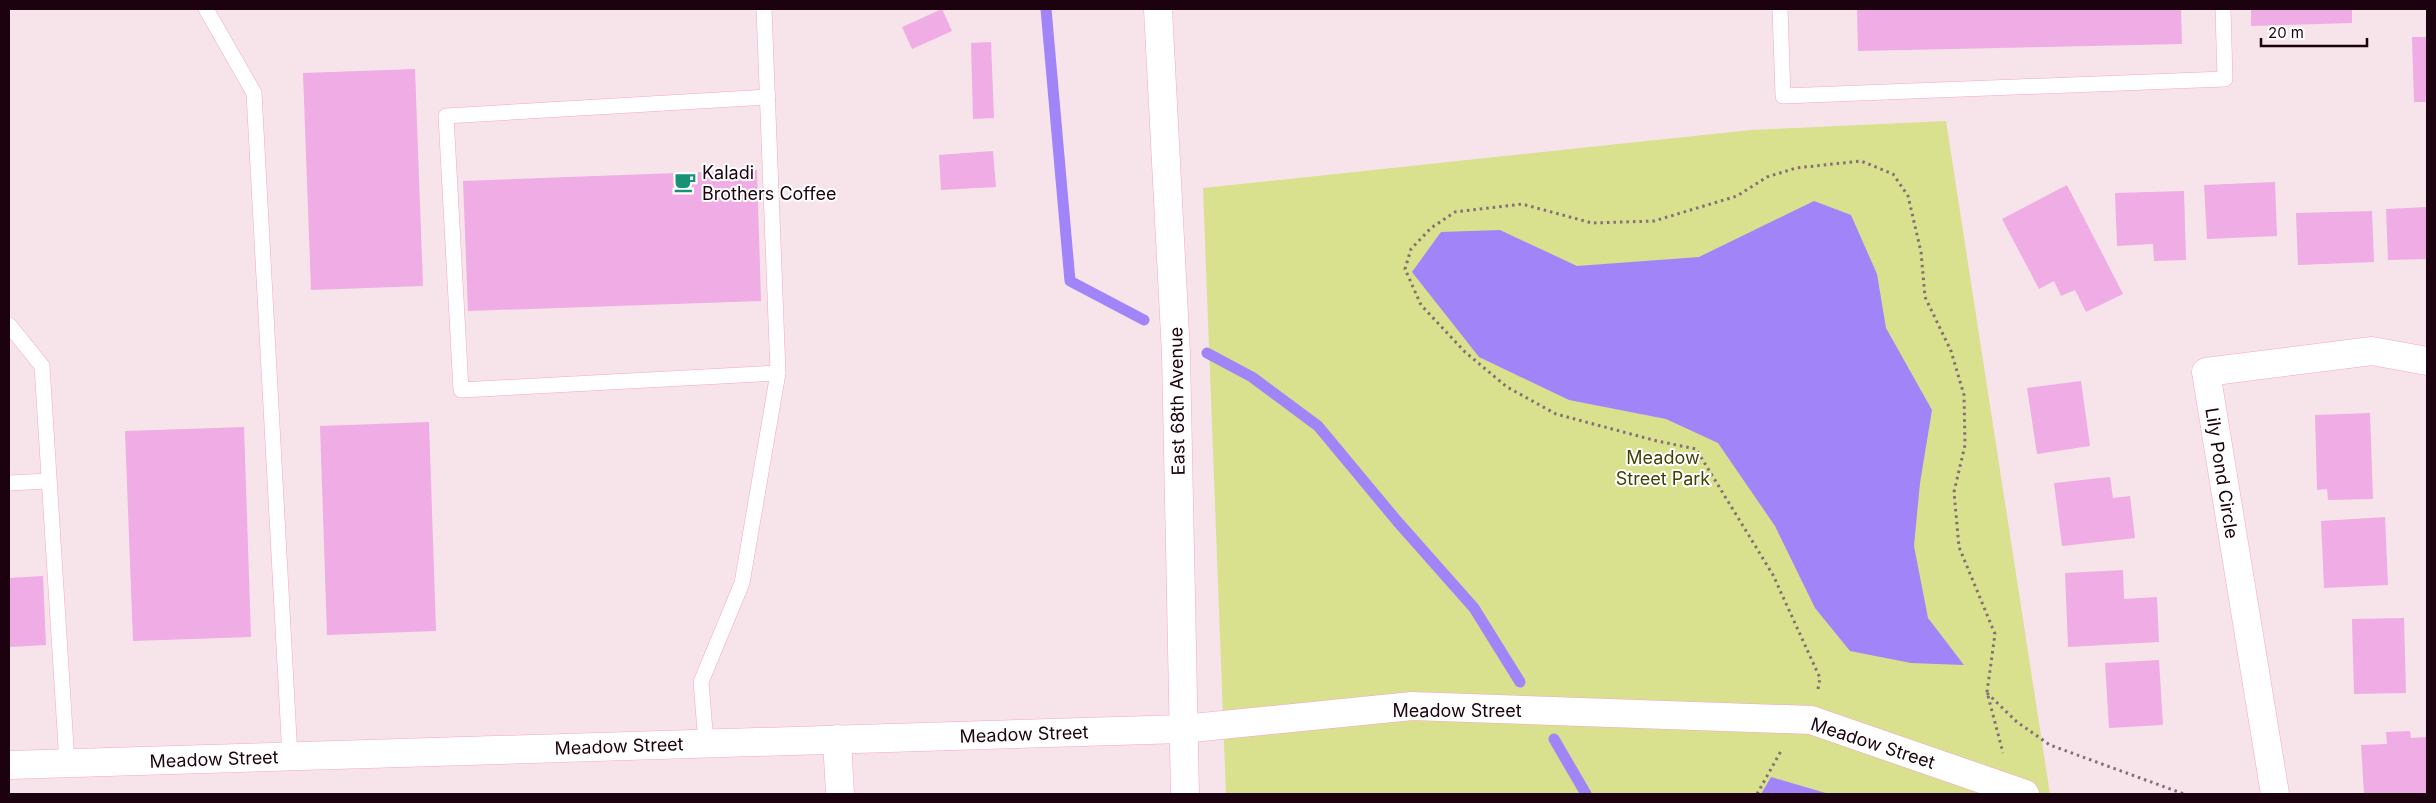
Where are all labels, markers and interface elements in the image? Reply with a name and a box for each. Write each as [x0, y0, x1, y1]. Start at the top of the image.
scale bar [2261, 15, 2367, 47]
text: 20 m [2268, 23, 2304, 42]
place label: Kaladi Brothers Coffee [702, 162, 836, 204]
cafe icon: Kaladi Brothers Coffee [672, 169, 698, 195]
street label: East 68th Avenue [1165, 327, 1189, 475]
street label: Lily Pond Circle [2201, 406, 2243, 540]
park label: Meadow Street Park [1616, 447, 1710, 489]
street label: Meadow Street [1392, 700, 1522, 721]
street label: Meadow Street [1808, 713, 1938, 773]
street label: Meadow Street [959, 721, 1089, 747]
street label: Meadow Street [554, 733, 684, 759]
street label: Meadow Street [149, 746, 279, 772]

